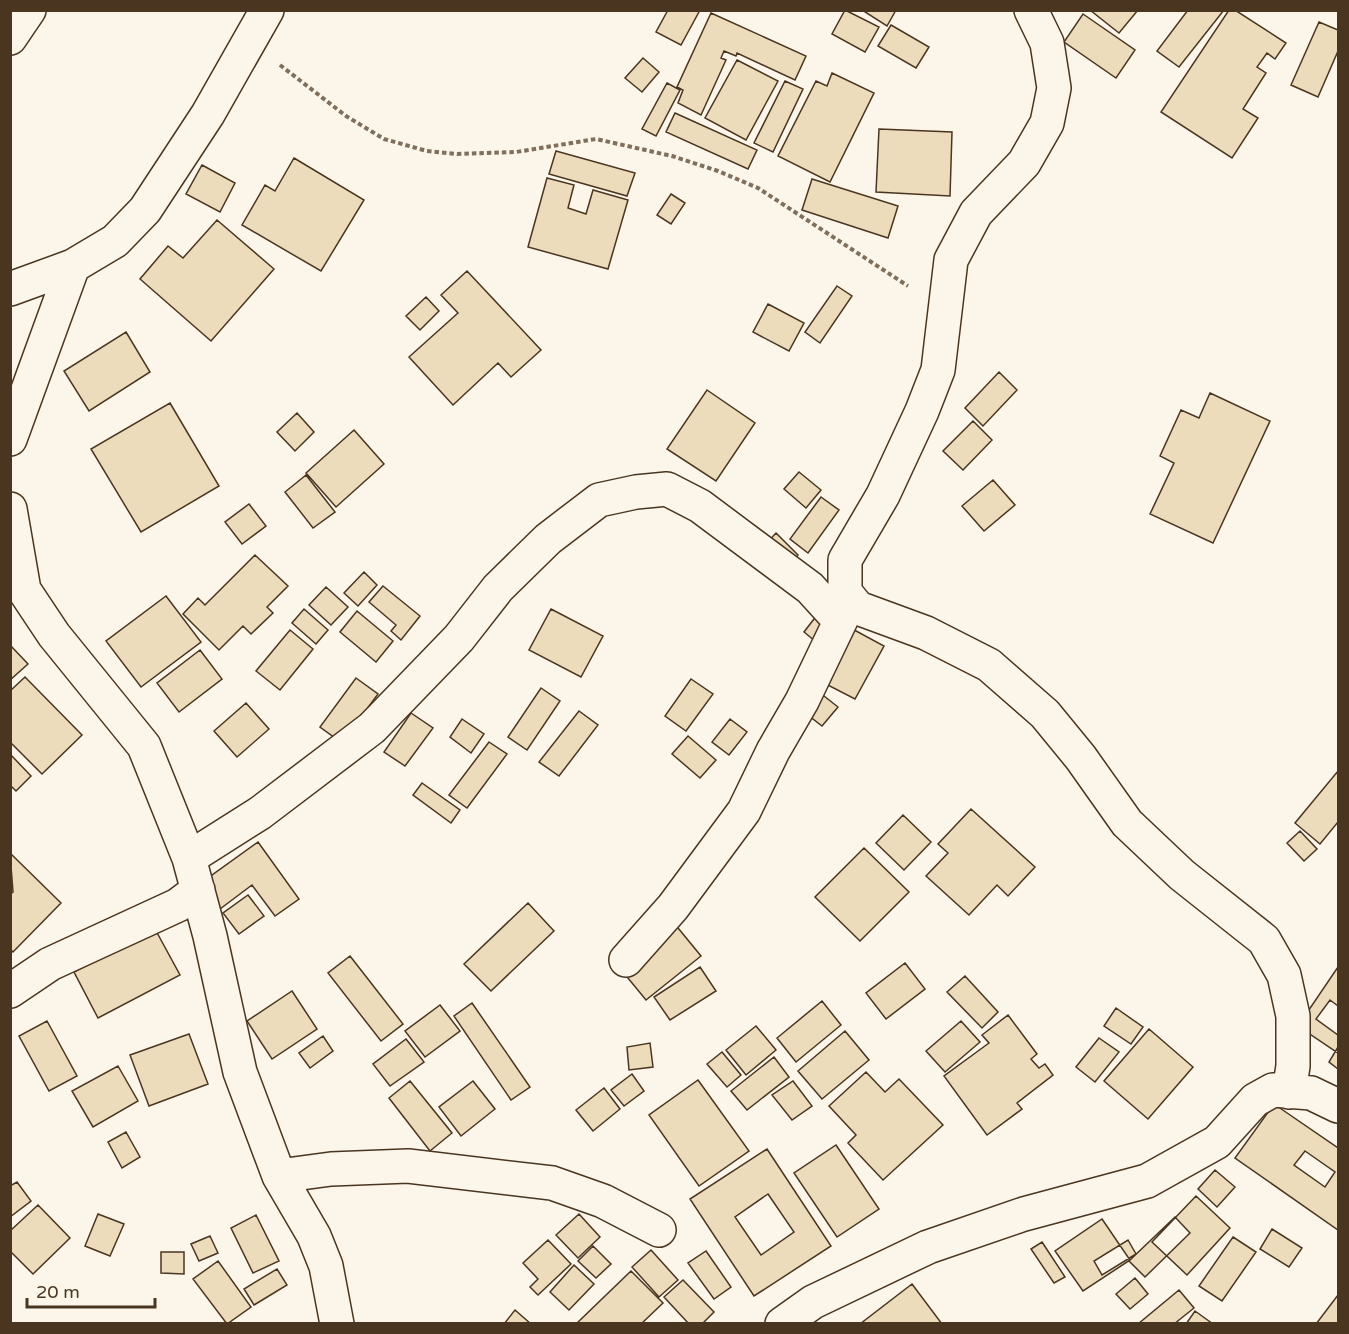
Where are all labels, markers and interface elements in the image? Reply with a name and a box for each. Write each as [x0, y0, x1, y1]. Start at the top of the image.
scale bar [27, 1271, 154, 1309]
text: 20 m [36, 1281, 80, 1303]

